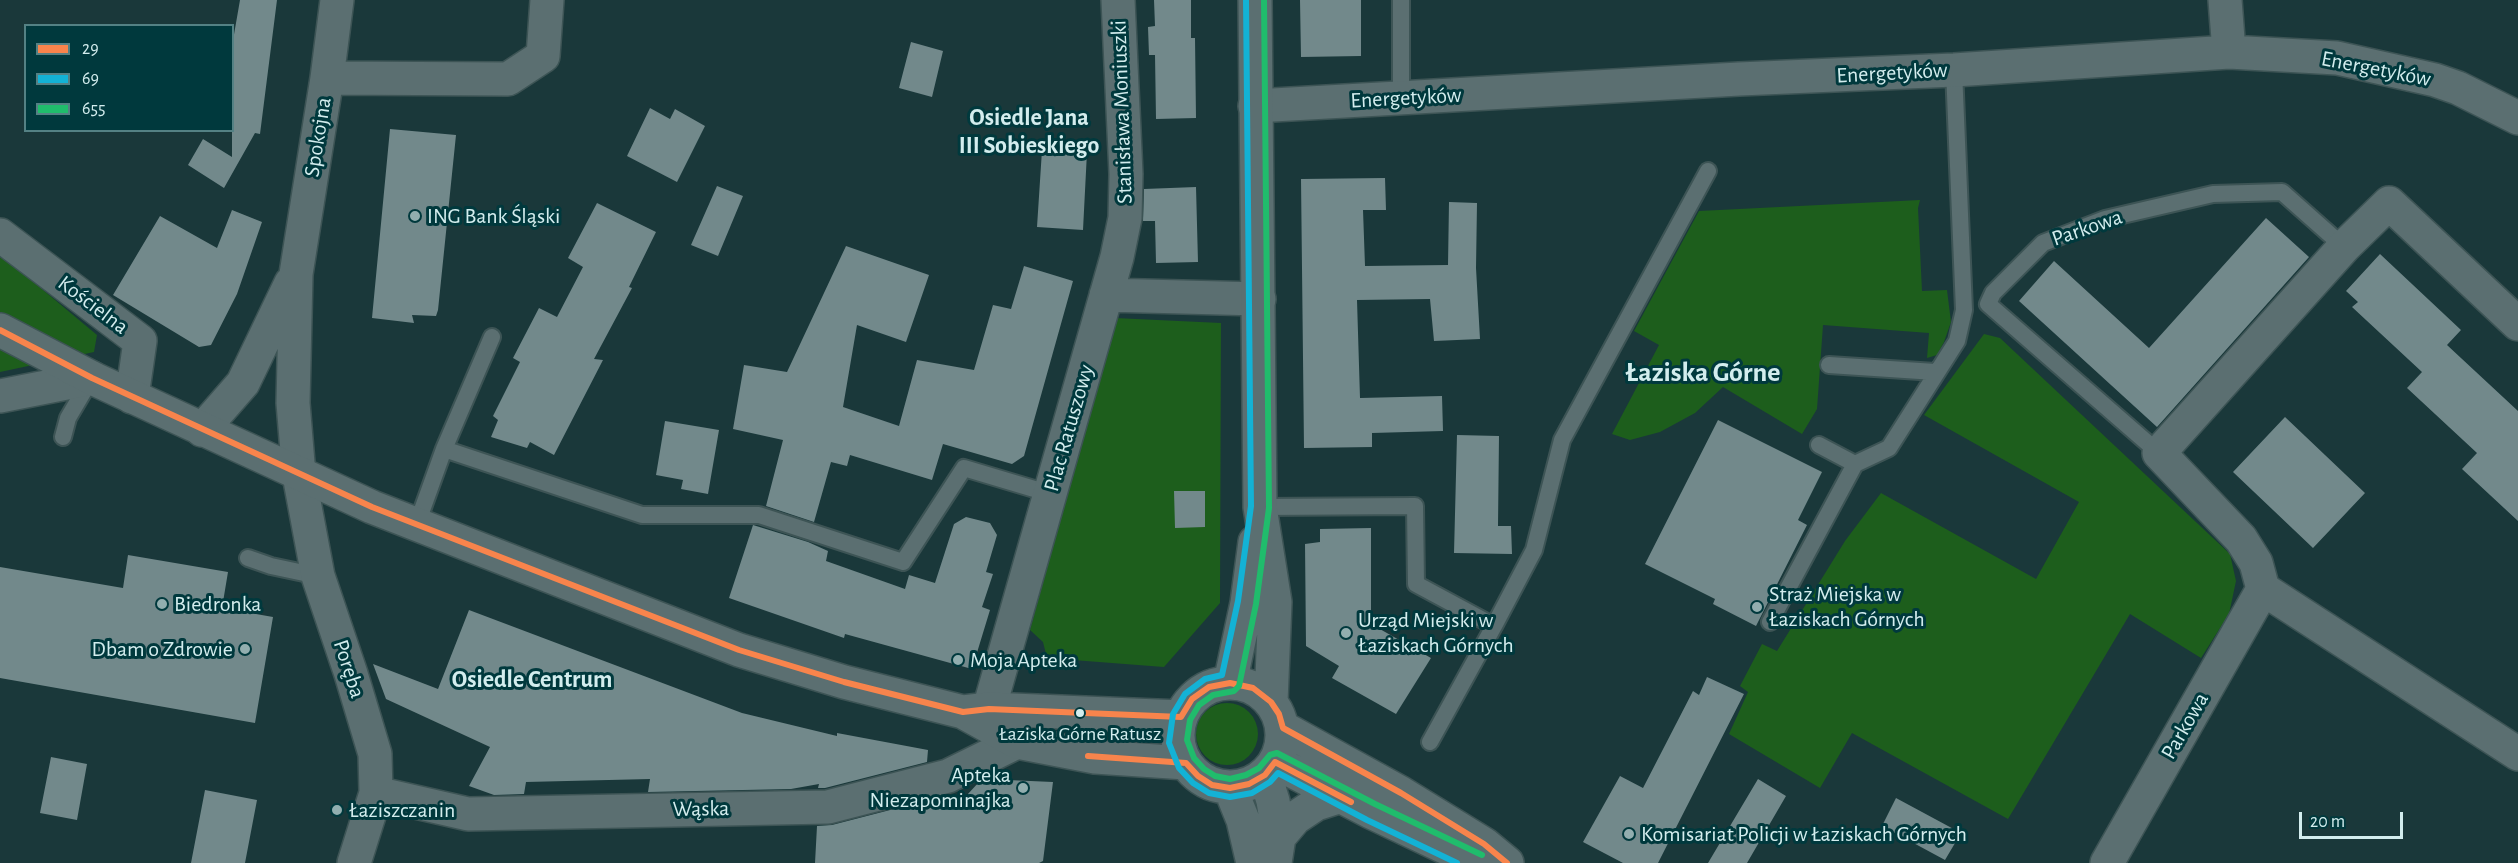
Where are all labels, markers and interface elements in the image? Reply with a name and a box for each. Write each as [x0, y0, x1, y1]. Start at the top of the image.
street label: Stanisława Moniuszki [1106, 20, 1138, 204]
legend [24, 24, 234, 132]
text: 29 [82, 40, 99, 58]
street label: Energetyków [2319, 45, 2433, 93]
street label: Energetyków [1836, 57, 1948, 89]
text: 69 [82, 70, 99, 88]
street label: Energetyków [1350, 82, 1462, 114]
street label: Spokojna [299, 95, 337, 179]
text: 655 [82, 100, 106, 118]
district label: Osiedle Jana III Sobieskiego [959, 104, 1099, 160]
place label: ING Bank Śląski [427, 203, 560, 229]
street label: Parkowa [2048, 204, 2126, 252]
marker: ING Bank Śląski [408, 209, 422, 223]
street label: Kościelna [53, 270, 133, 340]
district label: Łaziska Górne [1626, 356, 1780, 390]
street label: Plac Ratuszowy [1038, 361, 1100, 495]
place label: Straż Miejska w Łaziskach Górnych [1769, 581, 1925, 632]
place label: Biedronka [174, 591, 261, 617]
marker: Biedronka [155, 597, 169, 611]
marker: Straż Miejska w Łaziskach Górnych [1750, 600, 1764, 614]
place label: Urząd Miejski w Łaziskach Górnych [1358, 607, 1514, 658]
marker: Urząd Miejski w Łaziskach Górnych [1339, 626, 1353, 640]
place label: Dbam o Zdrowie [92, 636, 233, 662]
street label: Poręba [327, 636, 371, 702]
marker: Dbam o Zdrowie [238, 642, 252, 656]
place label: Moja Apteka [970, 647, 1077, 673]
marker: Moja Apteka [951, 653, 965, 667]
district label: Osiedle Centrum [452, 666, 612, 694]
street label: Parkowa [2155, 688, 2215, 764]
marker: Łaziska Górne Ratusz [1074, 707, 1086, 719]
place label: Łaziska Górne Ratusz [999, 722, 1161, 746]
place label: Apteka Niezapominajka [869, 762, 1011, 813]
marker: Apteka Niezapominajka [1016, 781, 1030, 795]
street label: Wąska [673, 795, 729, 823]
place label: Łaziszczanin [349, 797, 455, 823]
scale bar [2302, 800, 2406, 838]
marker: Łaziszczanin [330, 803, 344, 817]
text: 20 m [2310, 813, 2345, 831]
place label: Komisariat Policji w Łaziskach Górnych [1641, 821, 1967, 847]
marker: Komisariat Policji w Łaziskach Górnych [1622, 827, 1636, 841]

